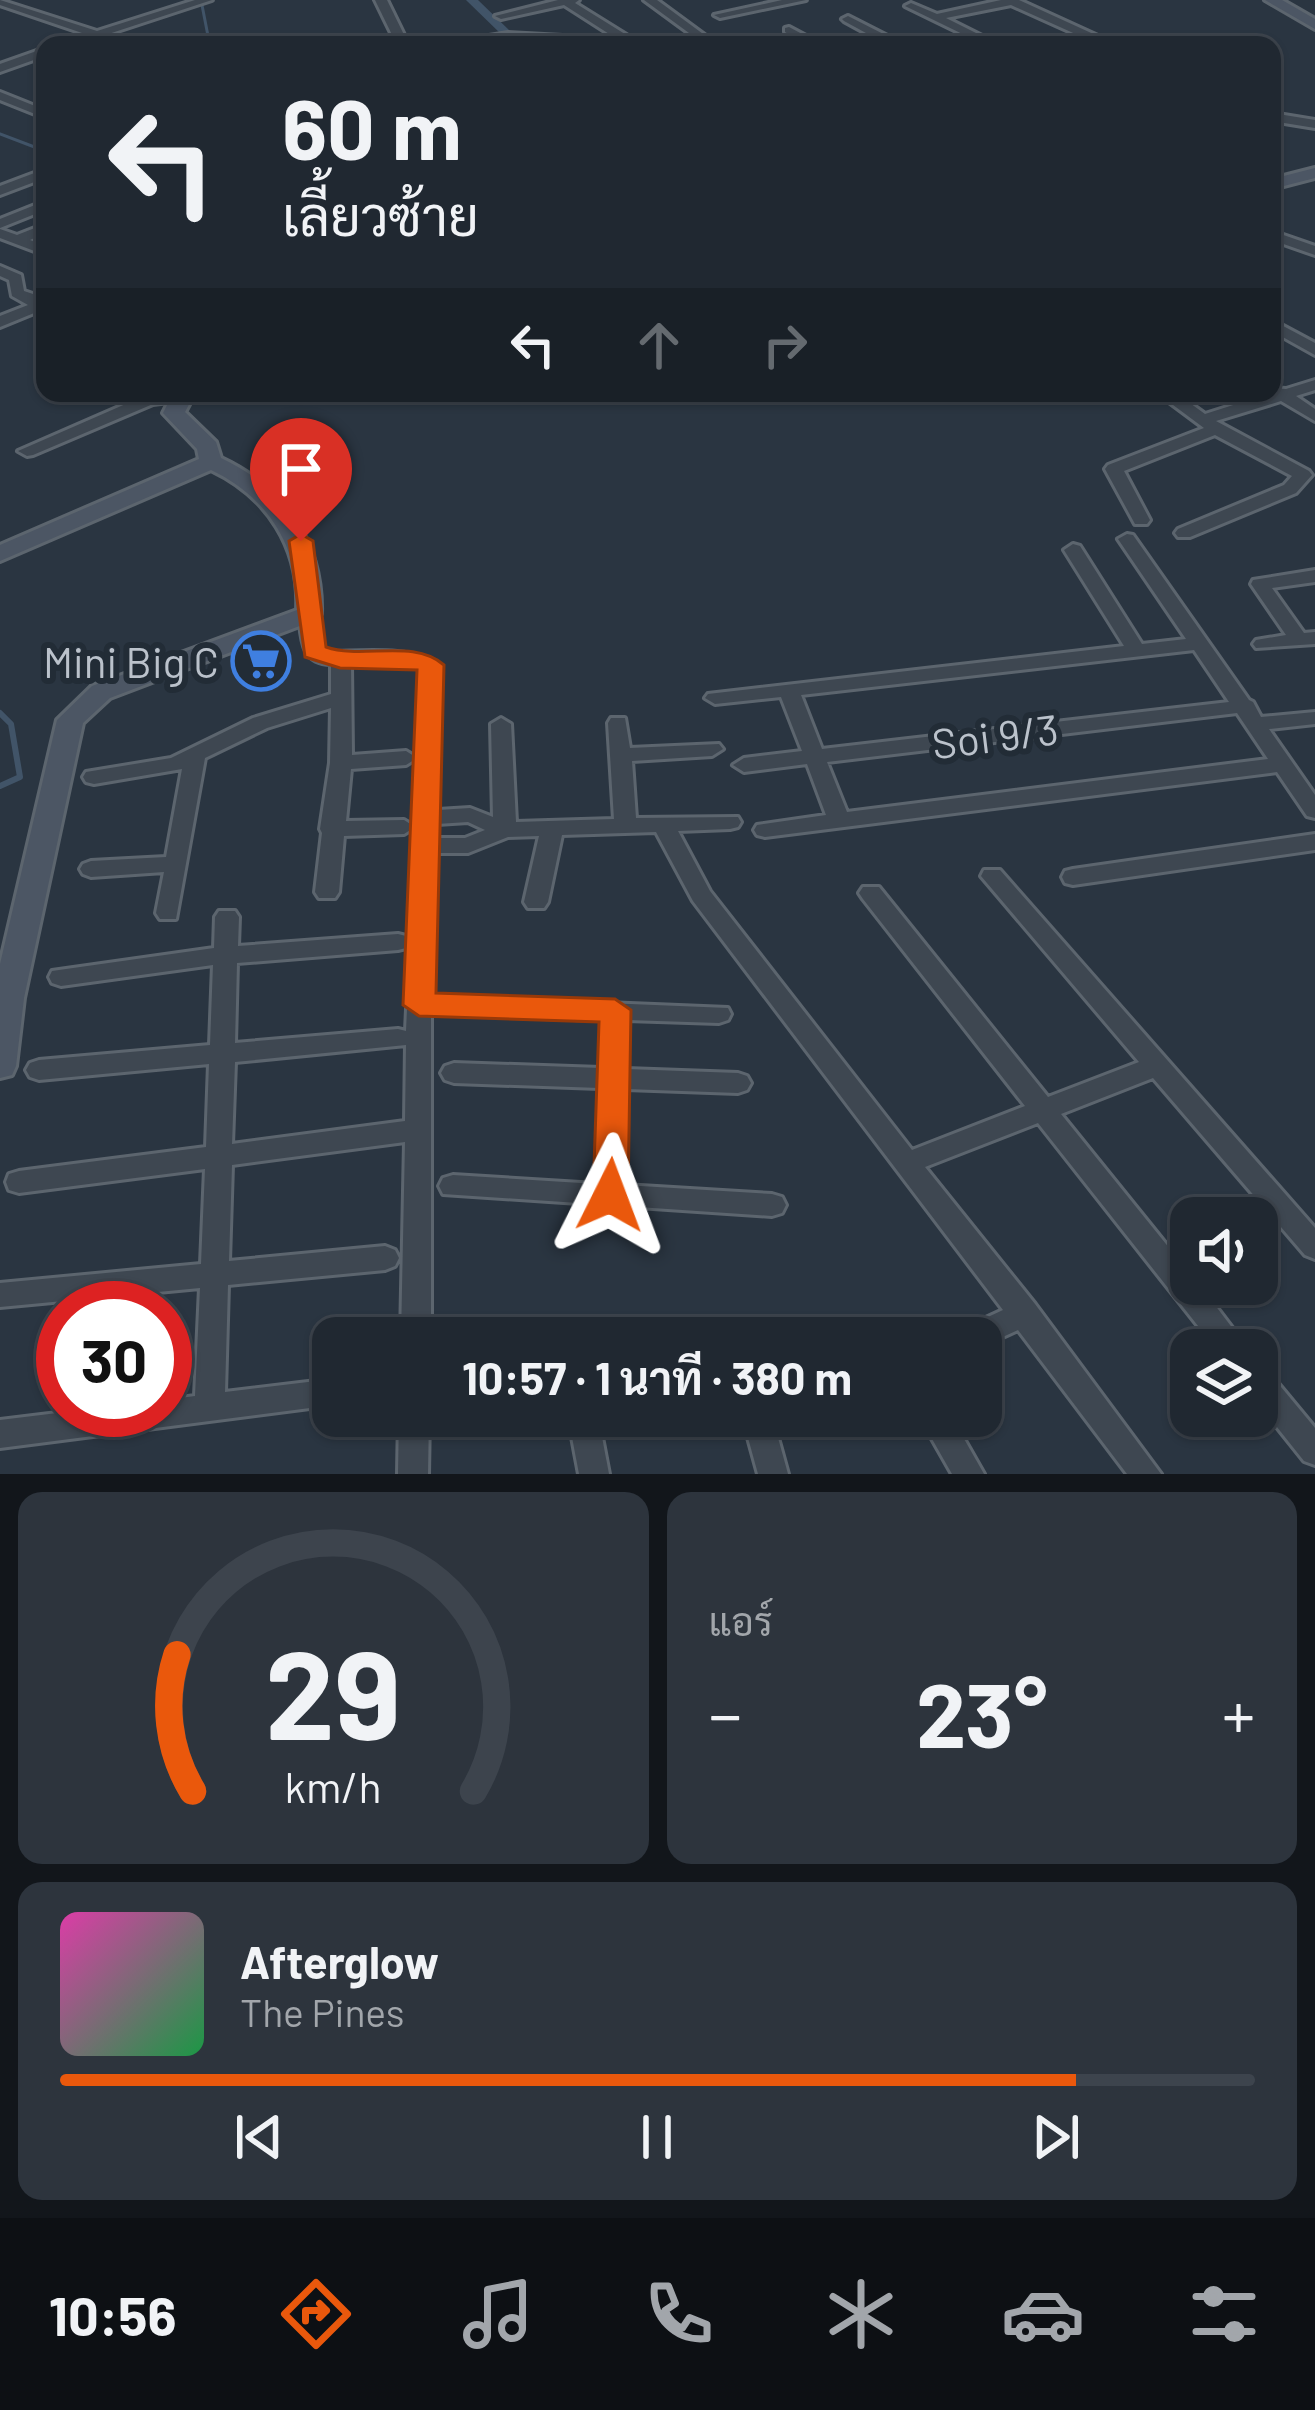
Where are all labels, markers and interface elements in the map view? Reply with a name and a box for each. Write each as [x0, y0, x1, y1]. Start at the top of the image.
text: 60 m [282, 76, 462, 177]
icon: left [84, 84, 240, 240]
text: เลี้ยวซ้าย [282, 182, 479, 247]
icon: left [500, 312, 566, 378]
icon: ahead [626, 312, 692, 378]
icon: right [752, 312, 818, 378]
pin [250, 418, 352, 541]
icon: arrive [268, 436, 334, 502]
supermarket icon: Mini Big C [230, 630, 292, 692]
place label: Mini Big C [43, 636, 219, 687]
street label: Soi 9/3 [929, 702, 1061, 768]
position arrow [547, 1132, 673, 1258]
map controls [1170, 1197, 1278, 1437]
button: sound [1170, 1197, 1278, 1305]
speed limit sign: 30 [36, 1281, 192, 1437]
button: layers [1170, 1329, 1278, 1437]
text: 10:57 · 1 นาที · 380 m [462, 1350, 852, 1404]
text: แอร์ [709, 1597, 773, 1644]
text: 29 [265, 1615, 401, 1765]
text: 23° [916, 1658, 1048, 1766]
text: − [709, 1673, 742, 1752]
text: + [1222, 1673, 1255, 1752]
text: km/h [285, 1760, 382, 1812]
text: Afterglow [240, 1934, 439, 1988]
text: The Pines [240, 1988, 405, 2035]
icon: previous [226, 2104, 292, 2170]
icon: pause [624, 2104, 690, 2170]
icon: next [1023, 2104, 1089, 2170]
icon: directions [274, 2272, 358, 2356]
icon: music [456, 2272, 540, 2356]
icon: phone [637, 2272, 721, 2356]
icon: climate [819, 2272, 903, 2356]
icon: car [1001, 2272, 1085, 2356]
icon: filters [1182, 2272, 1266, 2356]
text: 10:56 [49, 2282, 176, 2347]

